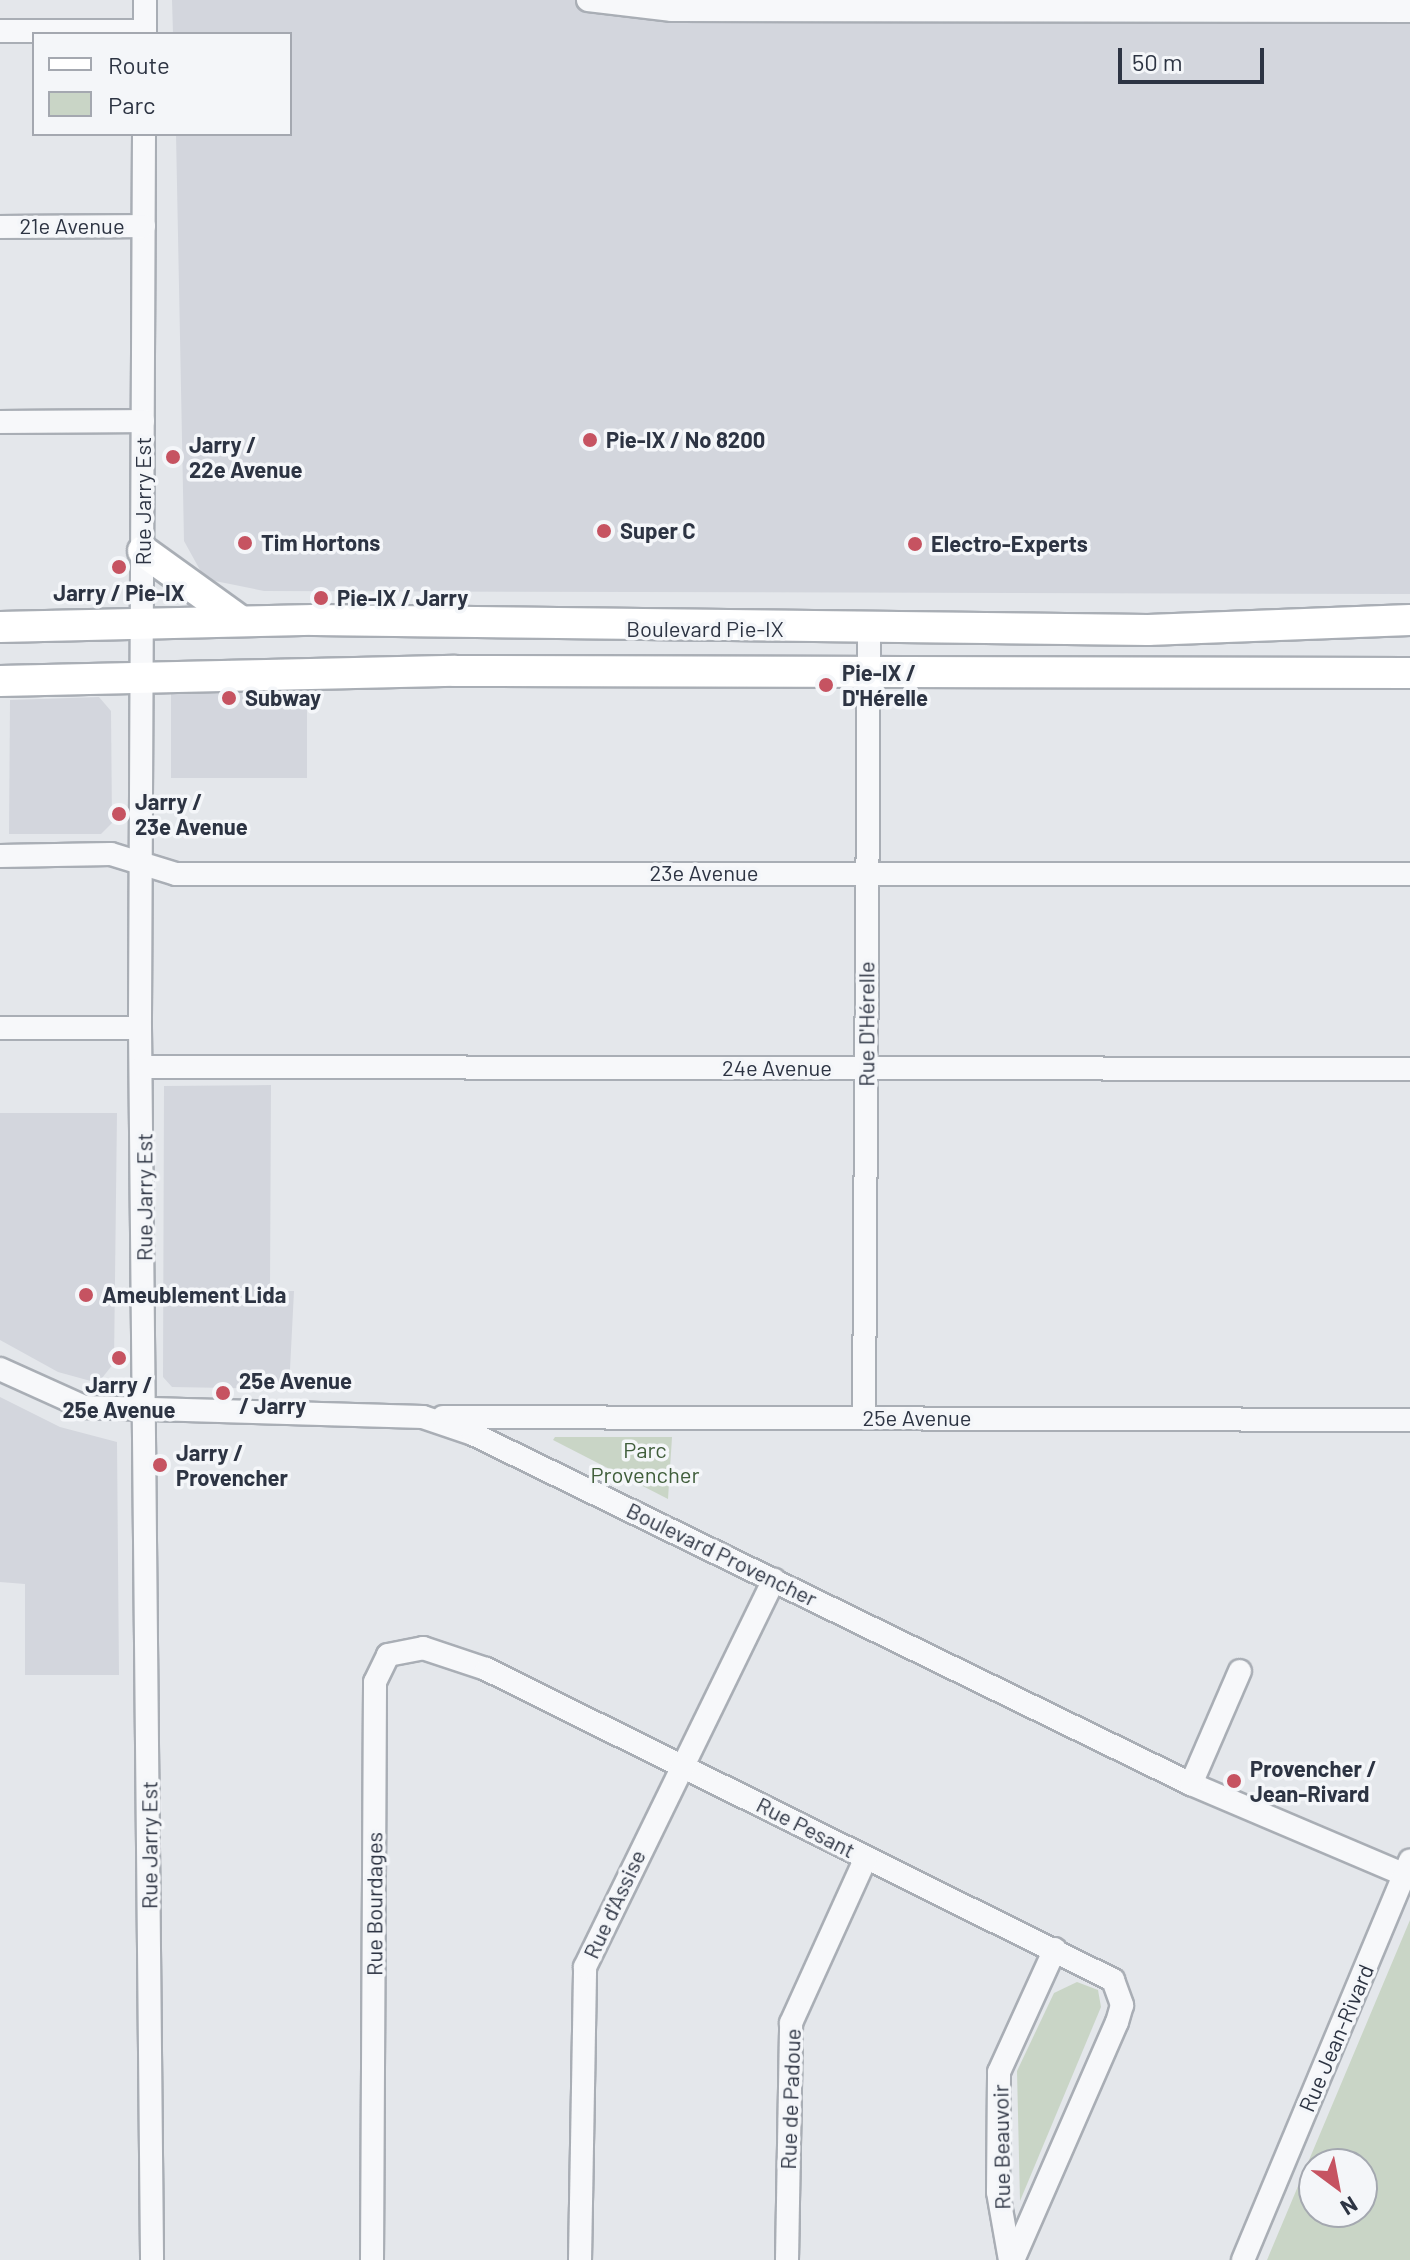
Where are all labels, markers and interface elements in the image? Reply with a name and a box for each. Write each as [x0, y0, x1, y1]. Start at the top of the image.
legend [32, 32, 292, 136]
scale bar [1122, 32, 1268, 82]
text: 50 m [1132, 47, 1183, 76]
text: Route [108, 50, 170, 79]
text: Parc [108, 90, 156, 119]
street label: 21e Avenue [19, 213, 125, 239]
place label: Pie-IX / No 8200 [606, 427, 765, 453]
place label: Jarry / 22e Avenue [189, 431, 302, 482]
marker: Pie-IX / No 8200 [581, 431, 599, 449]
street label: Rue Jarry Est [130, 437, 156, 565]
marker: Jarry / 22e Avenue [164, 448, 182, 466]
place label: Super C [620, 518, 696, 544]
marker: Super C [595, 522, 613, 540]
place label: Tim Hortons [261, 530, 380, 556]
place label: Electro-Experts [931, 531, 1088, 557]
marker: Tim Hortons [236, 534, 254, 552]
marker: Electro-Experts [906, 535, 924, 553]
marker: Jarry / Pie-IX [110, 558, 128, 576]
place label: Jarry / Pie-IX [53, 580, 185, 606]
place label: Pie-IX / Jarry [337, 585, 468, 611]
marker: Pie-IX / Jarry [312, 589, 330, 607]
street label: Boulevard Pie-IX [626, 616, 784, 642]
place label: Pie-IX / D'Hérelle [842, 659, 928, 710]
marker: Pie-IX / D'Hérelle [817, 676, 835, 694]
place label: Subway [245, 685, 321, 711]
marker: Subway [220, 689, 238, 707]
place label: Jarry / 23e Avenue [135, 788, 248, 840]
marker: Jarry / 23e Avenue [110, 805, 128, 823]
street label: 23e Avenue [649, 860, 759, 886]
street label: Rue D'Hérelle [853, 961, 879, 1087]
street label: 24e Avenue [722, 1055, 832, 1081]
street label: Rue Jarry Est [131, 1133, 157, 1261]
place label: Ameublement Lida [102, 1282, 286, 1308]
marker: Ameublement Lida [77, 1286, 95, 1304]
marker: Jarry / 25e Avenue [110, 1349, 128, 1367]
place label: 25e Avenue / Jarry [239, 1367, 352, 1418]
place label: Jarry / 25e Avenue [63, 1371, 175, 1422]
marker: 25e Avenue / Jarry [214, 1384, 232, 1402]
street label: 25e Avenue [862, 1405, 972, 1431]
park label: Parc Provencher [591, 1436, 699, 1488]
place label: Jarry / Provencher [176, 1439, 288, 1490]
marker: Jarry / Provencher [151, 1456, 169, 1474]
street label: Boulevard Provencher [622, 1496, 822, 1612]
place label: Provencher / Jean-Rivard [1250, 1755, 1377, 1806]
marker: Provencher / Jean-Rivard [1225, 1772, 1243, 1790]
street label: Rue Jarry Est [136, 1781, 162, 1909]
street label: Rue Pesant [752, 1791, 860, 1863]
street label: Rue Bourdages [361, 1832, 387, 1976]
street label: Rue d'Assise [577, 1845, 651, 1963]
street label: Rue Jean-Rivard [1293, 1960, 1379, 2116]
street label: Rue de Padoue [774, 2028, 806, 2170]
street label: Rue Beauvoir [987, 2084, 1015, 2210]
north arrow [1298, 2148, 1378, 2228]
text: N [1337, 2192, 1363, 2222]

